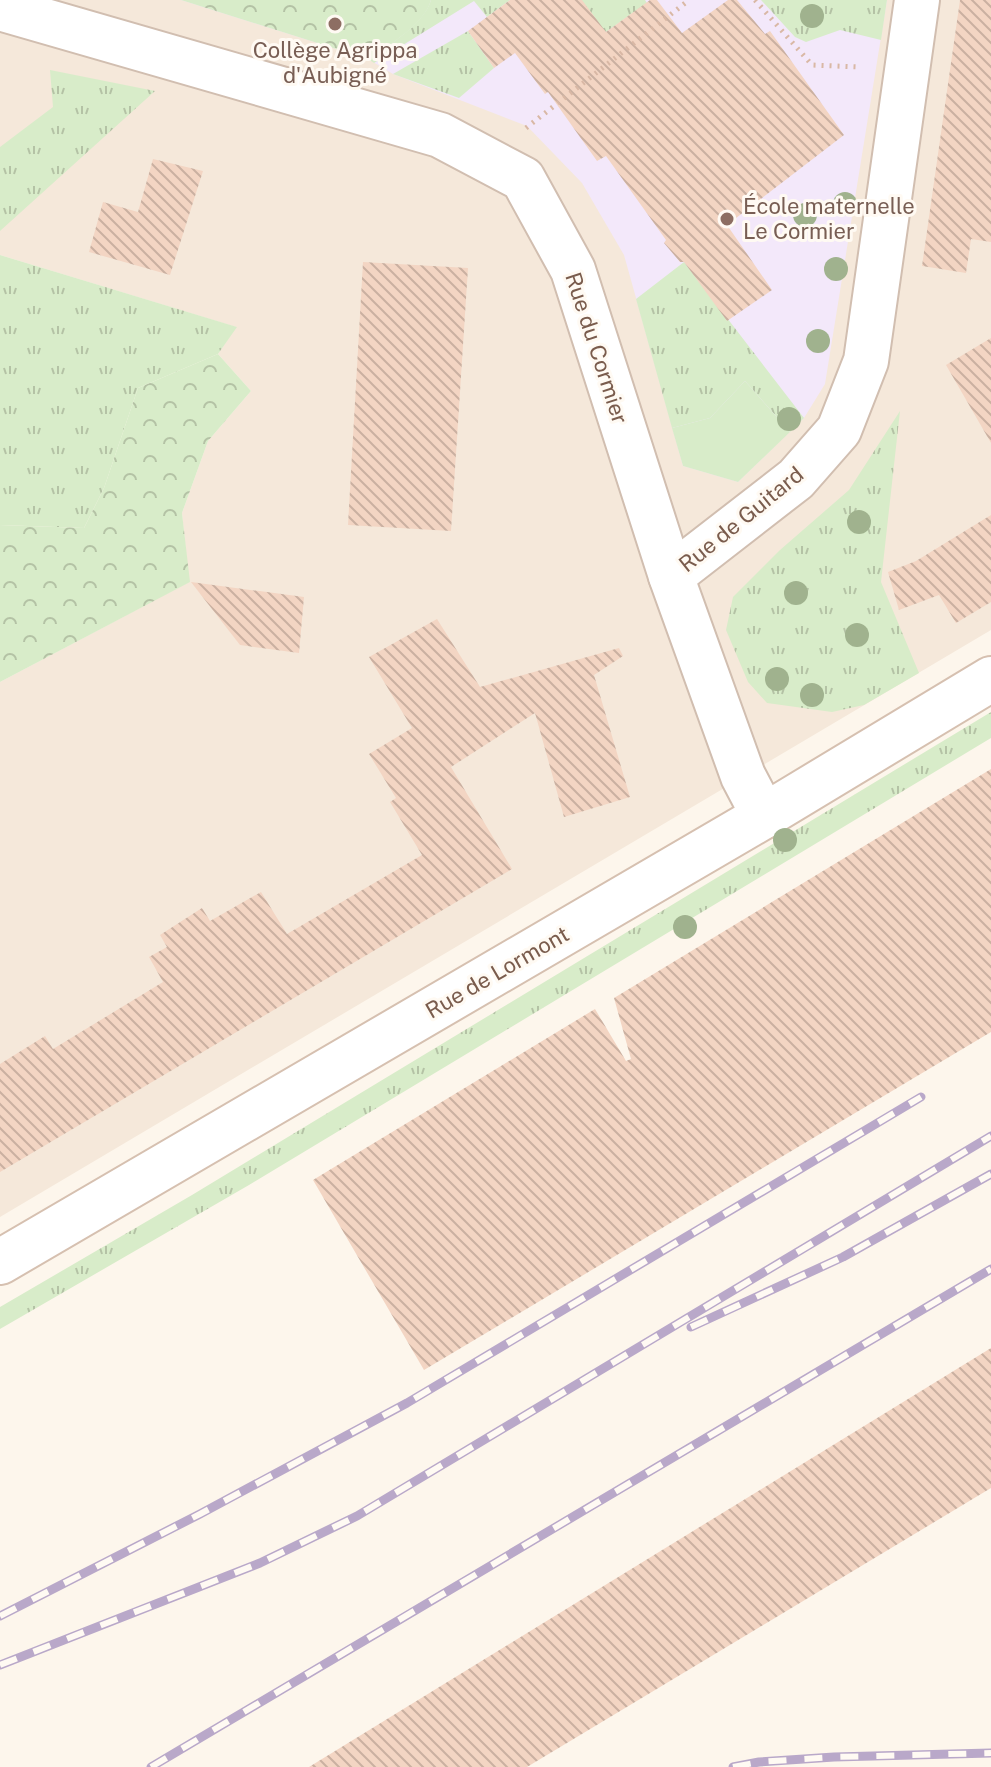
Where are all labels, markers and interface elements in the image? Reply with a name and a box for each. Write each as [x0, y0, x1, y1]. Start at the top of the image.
marker: Collège Agrippa d'Aubigné [326, 15, 344, 33]
place label: Collège Agrippa d'Aubigné [253, 37, 417, 88]
place label: École maternelle Le Cormier [743, 193, 915, 244]
marker: École maternelle Le Cormier [718, 210, 736, 228]
street label: Rue du Cormier [560, 269, 634, 427]
street label: Rue de Guitard [674, 461, 808, 577]
street label: Rue de Lormont [421, 920, 573, 1024]

